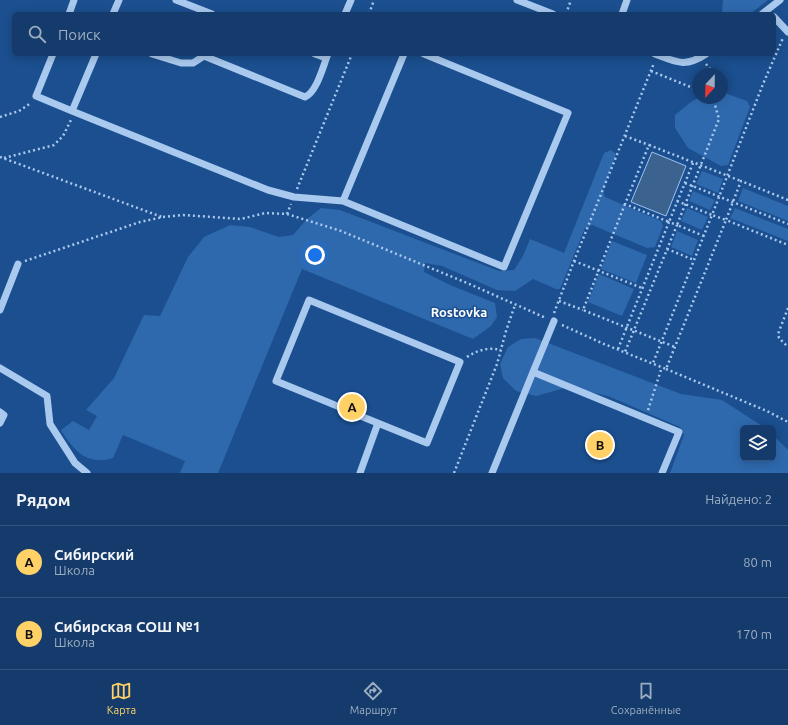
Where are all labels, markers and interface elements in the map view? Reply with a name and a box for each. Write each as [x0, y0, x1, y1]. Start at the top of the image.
search box [12, 12, 776, 56]
icon: search [26, 23, 48, 45]
text: Поиск [58, 26, 101, 43]
north arrow [692, 68, 728, 104]
your location [305, 245, 325, 265]
district label: Rostovka [431, 305, 487, 319]
pin: A [339, 392, 365, 422]
map controls [740, 425, 776, 461]
button: layers [740, 425, 776, 461]
pin: B [587, 430, 613, 460]
text: Рядом [16, 490, 71, 509]
text: Найдено: 2 [705, 492, 772, 506]
text: Сибирский [54, 546, 134, 563]
text: A [24, 555, 34, 569]
text: 80 m [743, 555, 772, 569]
text: Школа [54, 563, 95, 577]
text: Сибирская СОШ №1 [54, 618, 201, 635]
text: B [25, 627, 33, 641]
text: 170 m [736, 627, 772, 641]
text: Школа [54, 635, 95, 649]
tab: Карта [107, 680, 136, 716]
tab: Маршрут [350, 680, 397, 716]
tab: Сохранённые [611, 680, 681, 716]

